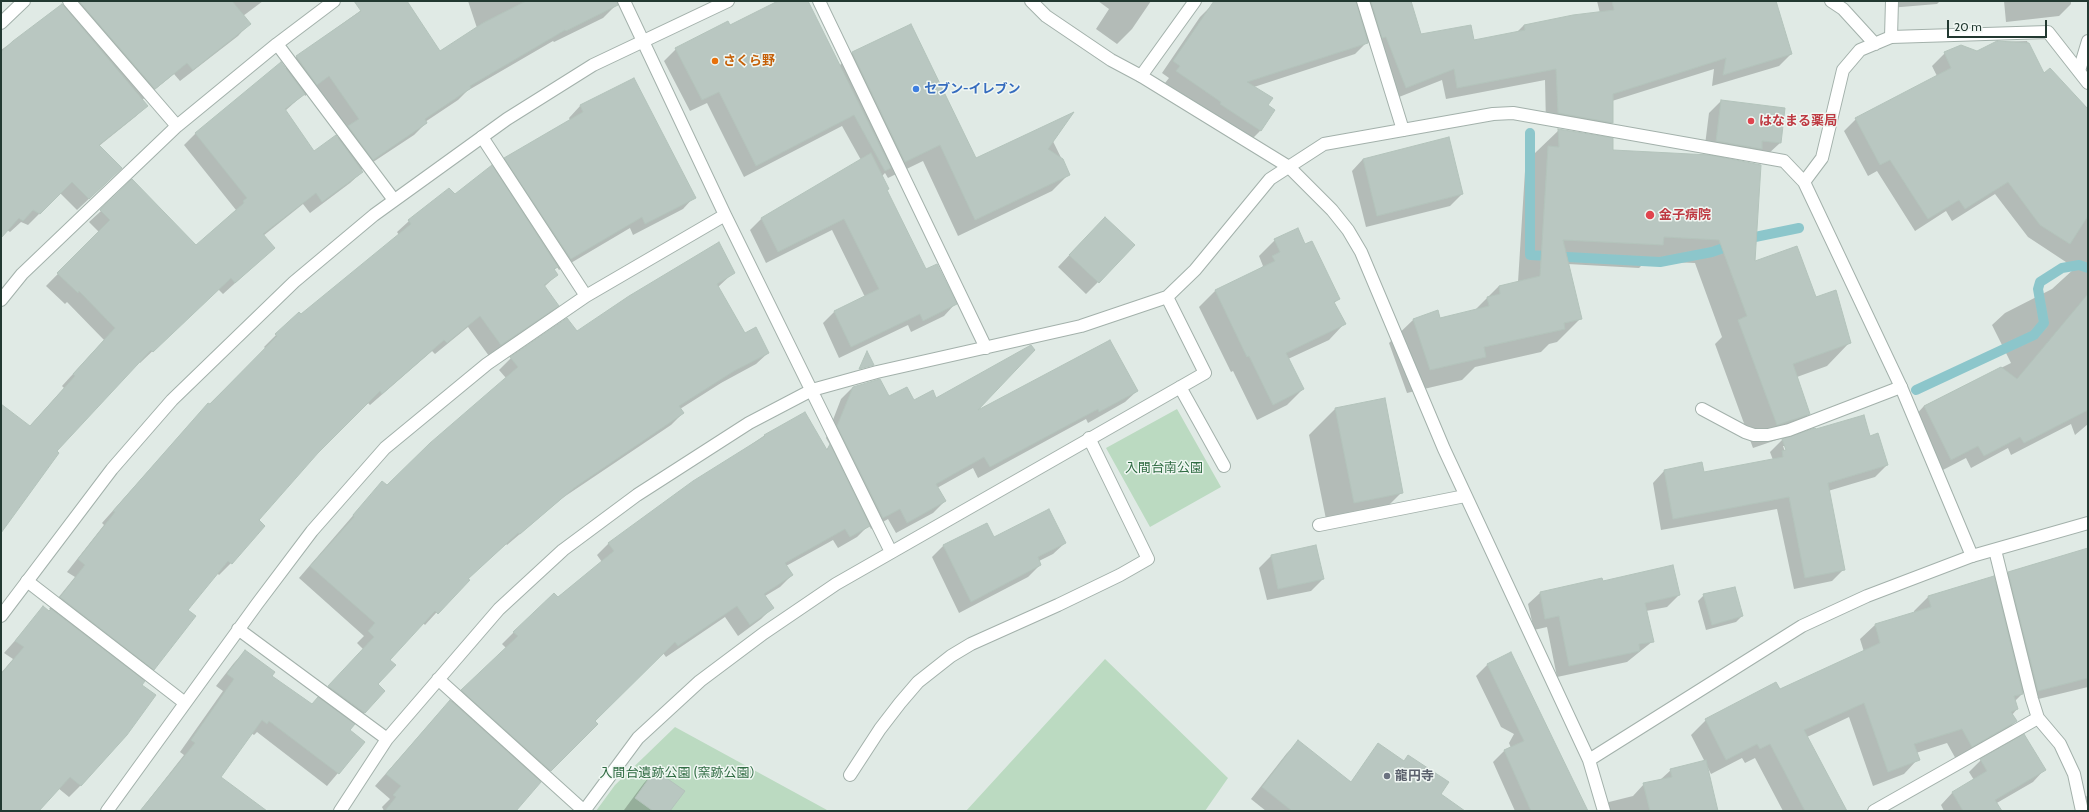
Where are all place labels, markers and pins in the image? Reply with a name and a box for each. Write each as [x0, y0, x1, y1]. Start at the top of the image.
place label: さくら野 [723, 53, 775, 69]
marker: さくら野 [710, 56, 720, 66]
place label: セブン-イレブン [924, 81, 1020, 97]
marker: セブン-イレブン [911, 84, 921, 94]
place label: はなまる薬局 [1759, 113, 1837, 129]
marker: はなまる薬局 [1746, 116, 1756, 126]
place label: 金子病院 [1659, 207, 1711, 223]
marker: 金子病院 [1644, 209, 1656, 221]
place label: 龍円寺 [1395, 768, 1434, 784]
marker: 龍円寺 [1382, 771, 1392, 781]

